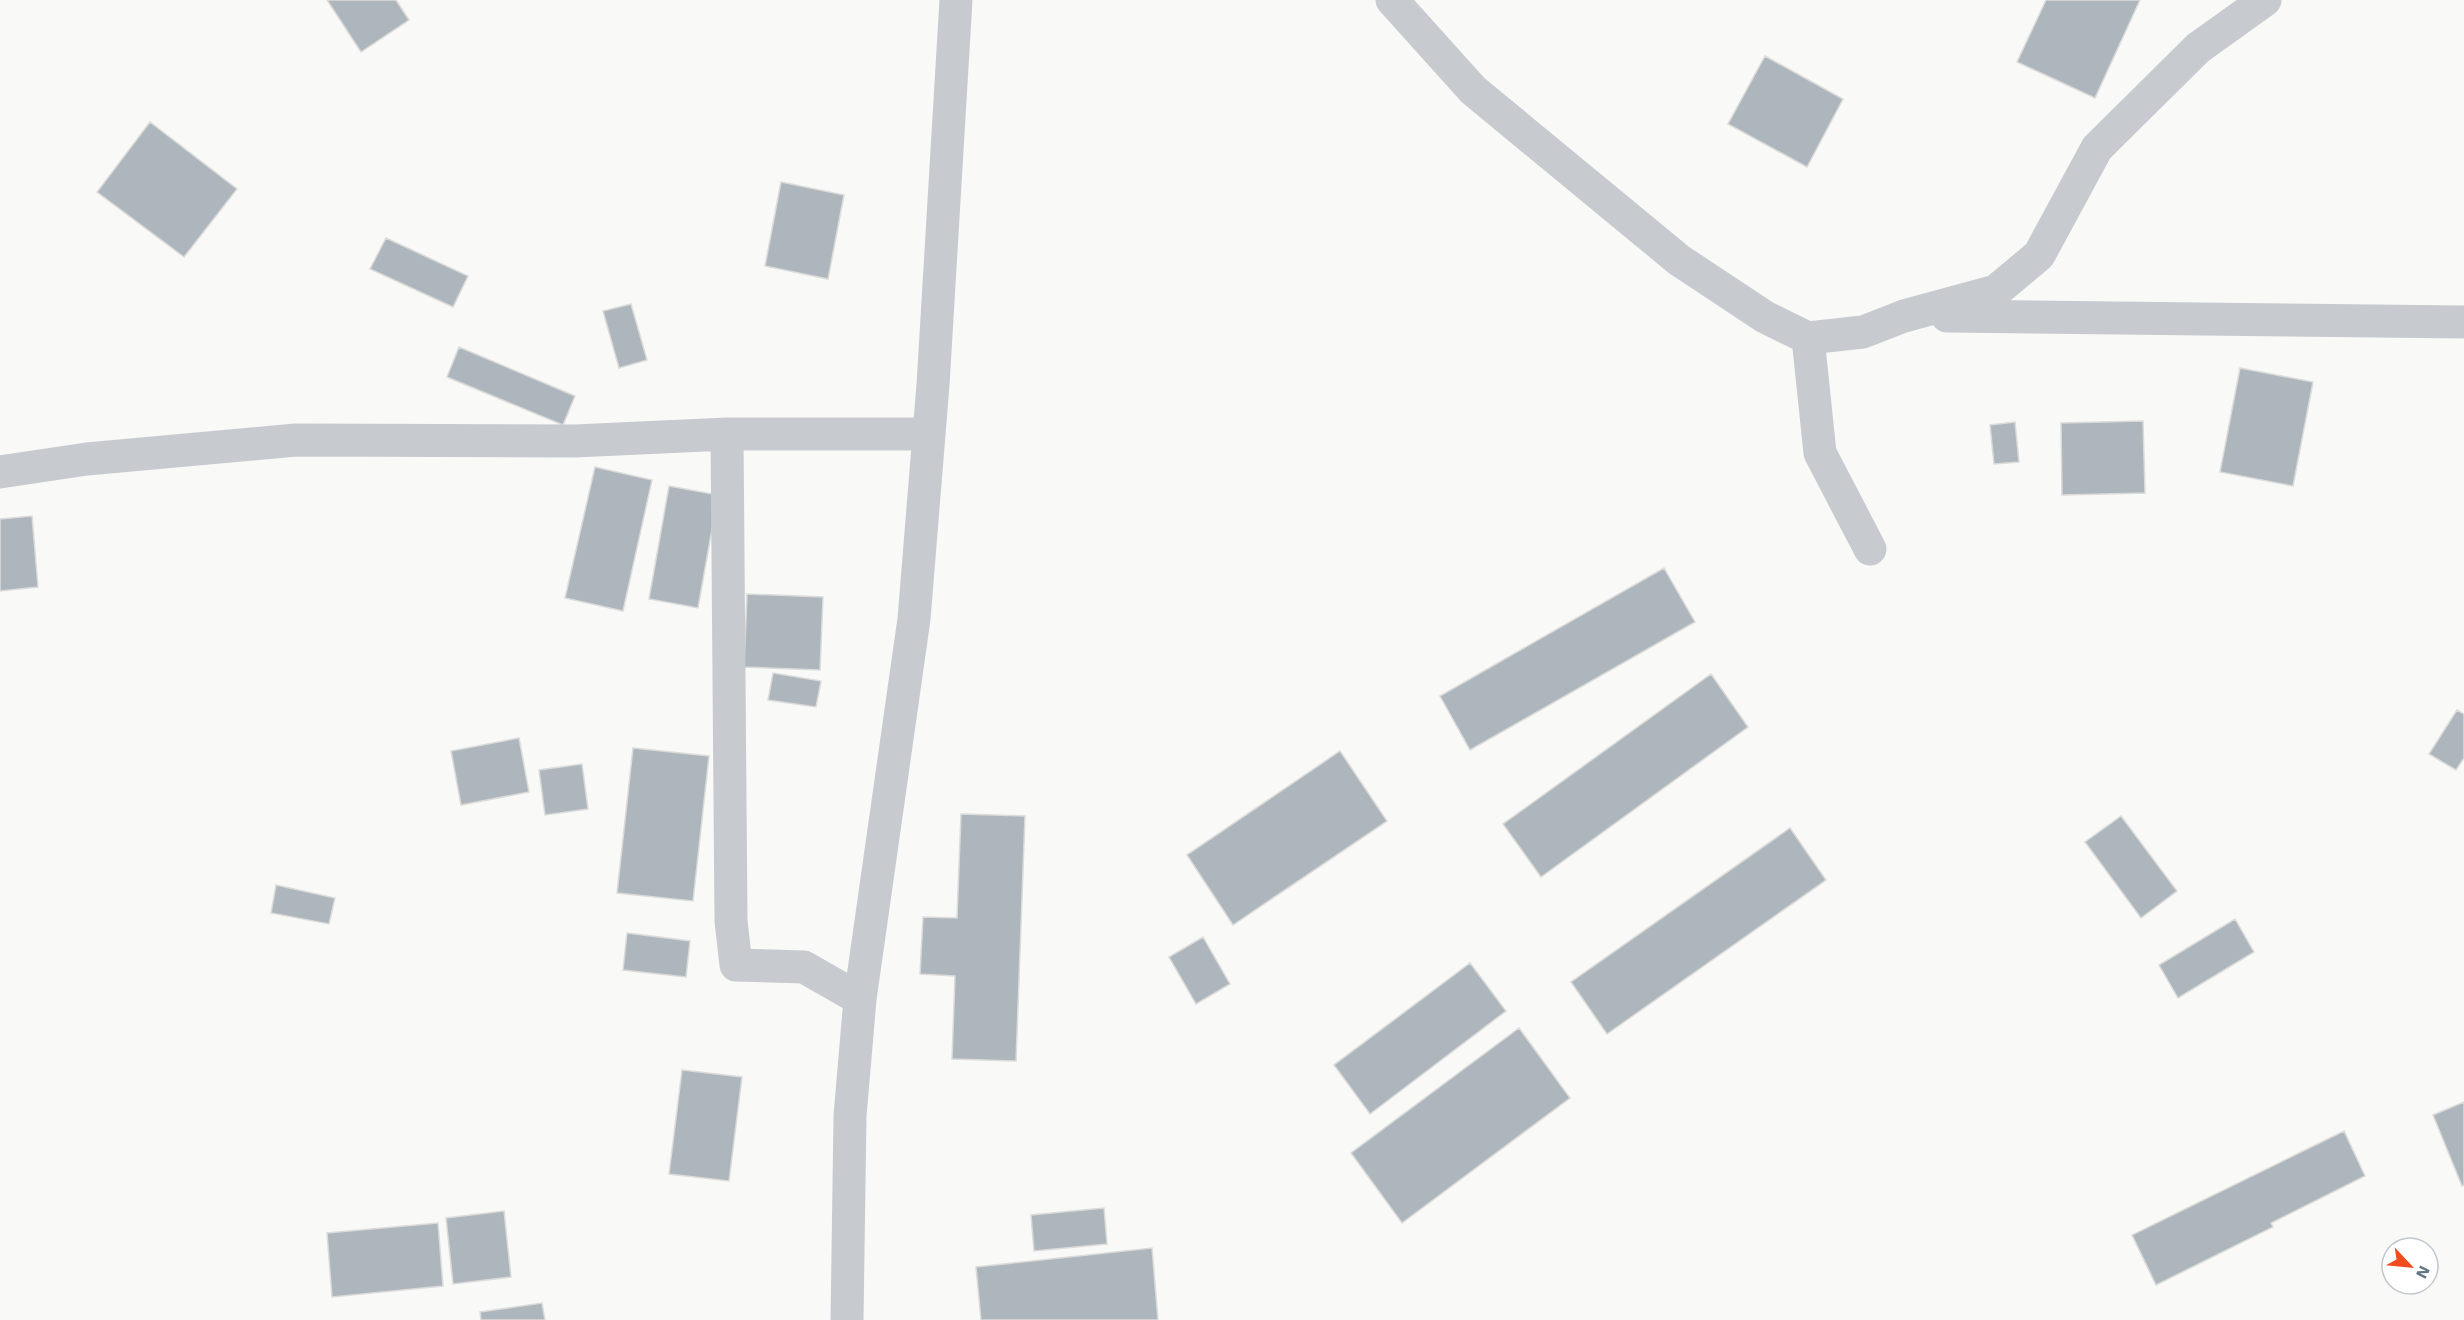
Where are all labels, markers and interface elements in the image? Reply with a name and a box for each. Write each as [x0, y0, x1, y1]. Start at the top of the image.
north arrow [2380, 1236, 2440, 1296]
text: N [2412, 1263, 2434, 1282]

